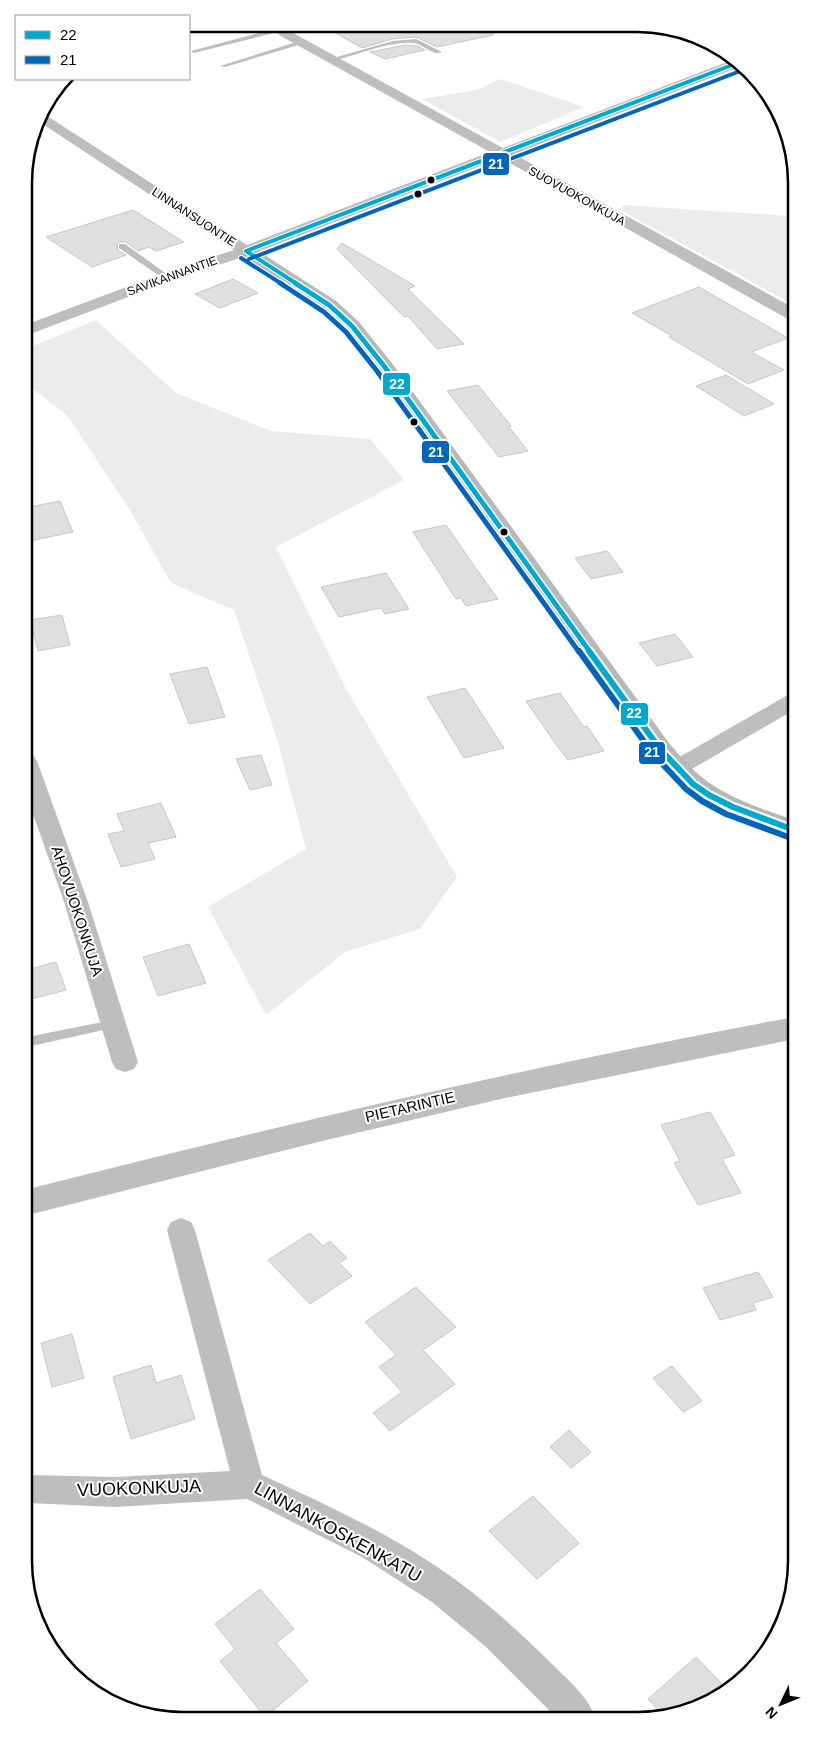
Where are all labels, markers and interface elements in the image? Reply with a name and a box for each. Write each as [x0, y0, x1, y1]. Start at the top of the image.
legend [15, 15, 190, 80]
text: 22 [60, 26, 77, 43]
text: 21 [60, 51, 77, 68]
line badge: 21 [482, 152, 510, 176]
text: 21 [488, 156, 504, 172]
street label: SUOVUOKONKUJA [526, 164, 628, 228]
unlabelled marker [426, 175, 436, 185]
street label: LINNANSUONTIE [149, 185, 239, 249]
unlabelled marker [413, 189, 423, 199]
street label: SAVIKANNANTIE [125, 253, 219, 299]
line badge: 22 [382, 372, 411, 396]
text: 22 [389, 376, 405, 392]
unlabelled marker [409, 417, 419, 427]
line badge: 21 [421, 440, 450, 464]
text: 21 [428, 444, 444, 460]
unlabelled marker [499, 527, 509, 537]
line badge: 22 [620, 702, 649, 726]
text: 22 [626, 705, 642, 721]
line badge: 21 [638, 741, 666, 765]
text: 21 [644, 744, 660, 760]
street label: AHOVUOKONKUJA [48, 844, 107, 978]
street label: PIETARINTIE [363, 1088, 456, 1125]
street label: VUOKONKUJA [77, 1476, 201, 1500]
street label: LINNANKOSKENKATU [251, 1478, 425, 1586]
north arrow [756, 1679, 806, 1729]
text: N [762, 1704, 781, 1722]

